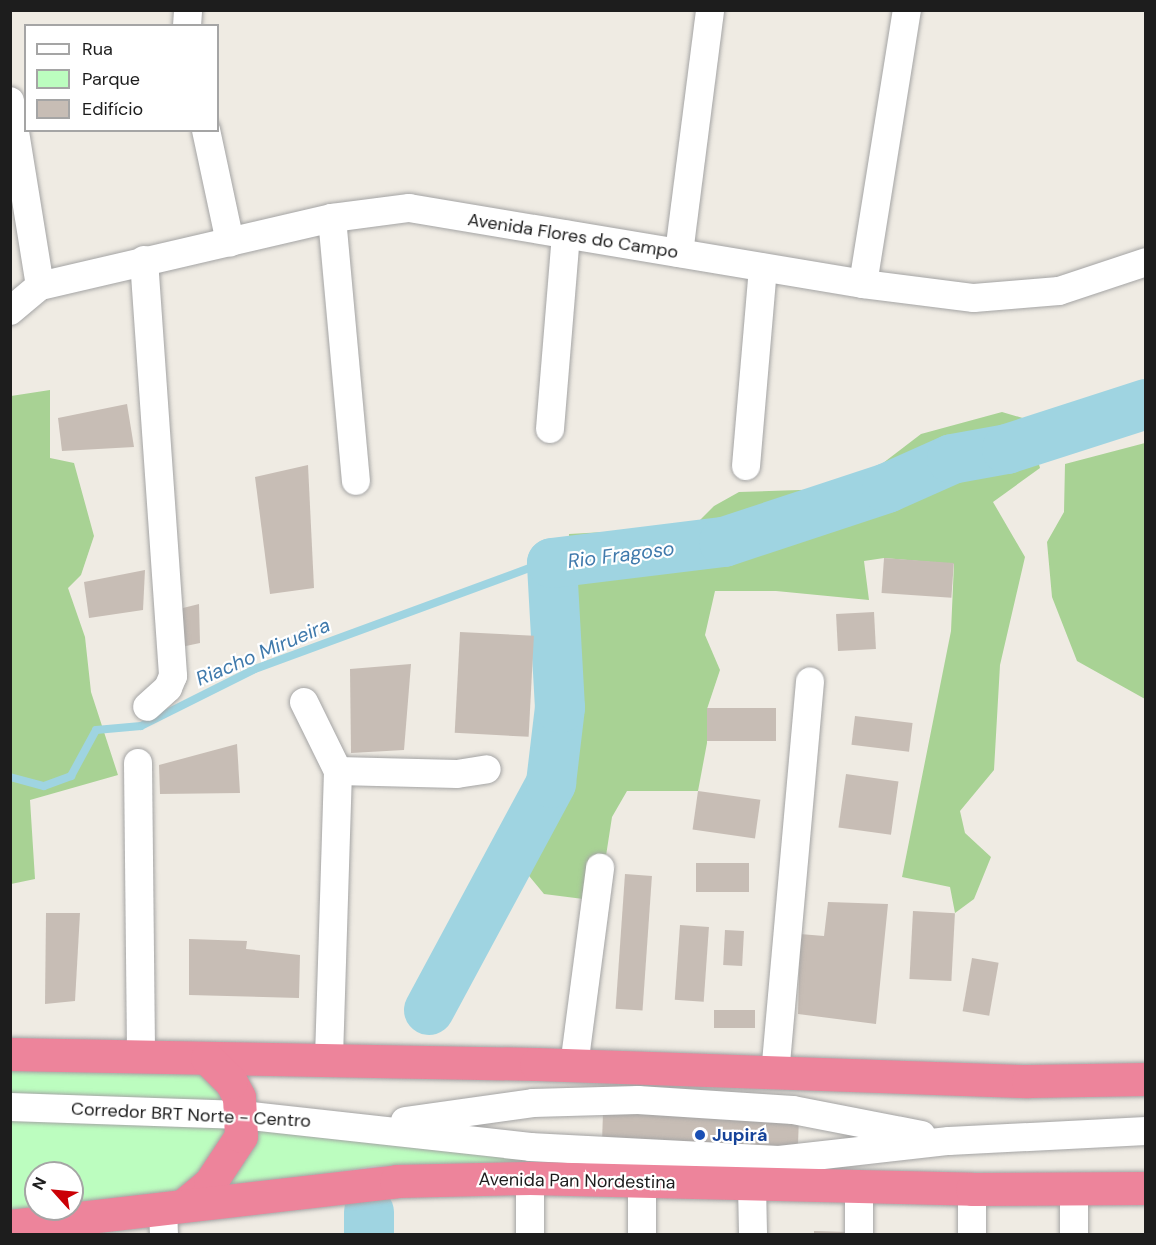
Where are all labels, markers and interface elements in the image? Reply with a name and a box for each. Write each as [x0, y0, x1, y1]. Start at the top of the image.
legend [24, 24, 219, 132]
text: Rua [82, 37, 113, 61]
text: Parque [82, 67, 140, 91]
text: Edifício [82, 97, 143, 121]
street label: Avenida Flores do Campo [466, 209, 680, 263]
water label: Rio Fragoso [566, 537, 676, 573]
water label: Riacho Mirueira [192, 613, 334, 691]
street label: Corredor BRT Norte - Centro [70, 1098, 312, 1132]
place label: Jupirá [712, 1124, 767, 1146]
marker: Jupirá [693, 1128, 707, 1142]
north arrow [24, 1161, 84, 1221]
street label: Avenida Pan Nordestina [478, 1168, 676, 1194]
text: N [27, 1174, 51, 1193]

